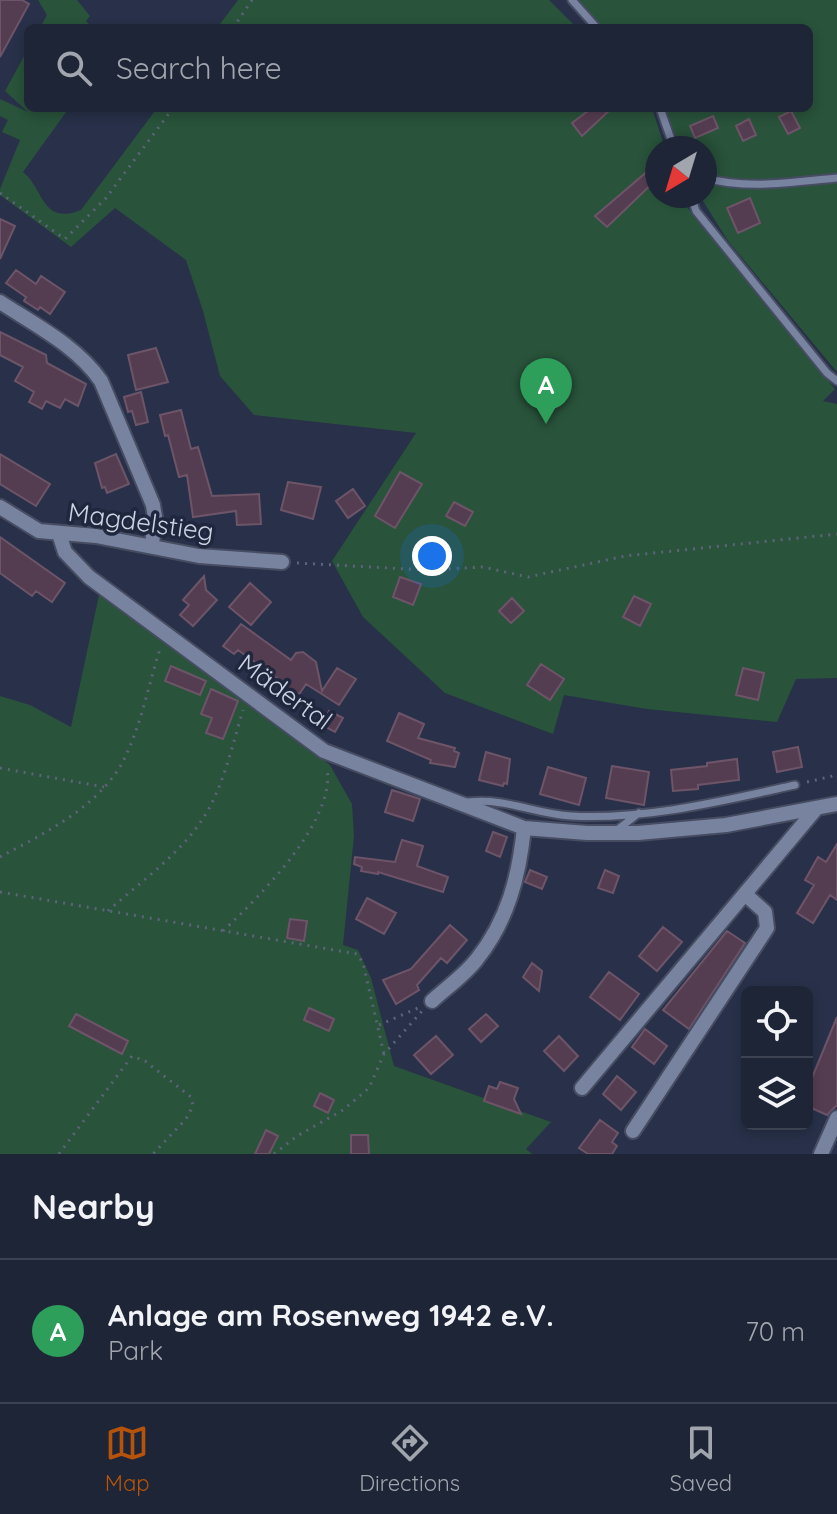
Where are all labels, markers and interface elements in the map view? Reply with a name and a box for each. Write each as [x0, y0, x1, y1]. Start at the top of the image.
search box [24, 24, 813, 112]
icon: search [52, 46, 96, 90]
text: Search here [116, 49, 282, 87]
north arrow [645, 136, 717, 208]
pin: A [520, 358, 572, 424]
street label: Magdelstieg [66, 495, 216, 548]
your location [412, 536, 452, 576]
street label: Mädertal [232, 646, 339, 737]
map controls [741, 986, 813, 1130]
button: locate [741, 986, 813, 1058]
button: layers [741, 1058, 813, 1130]
text: Nearby [32, 1185, 155, 1228]
text: Anlage am Rosenweg 1942 e.V. [108, 1296, 554, 1334]
text: A [50, 1315, 66, 1348]
text: 70 m [745, 1315, 805, 1348]
text: Park [108, 1334, 163, 1367]
tab: Map [105, 1421, 150, 1497]
tab: Directions [359, 1421, 460, 1497]
tab: Saved [669, 1421, 732, 1497]

